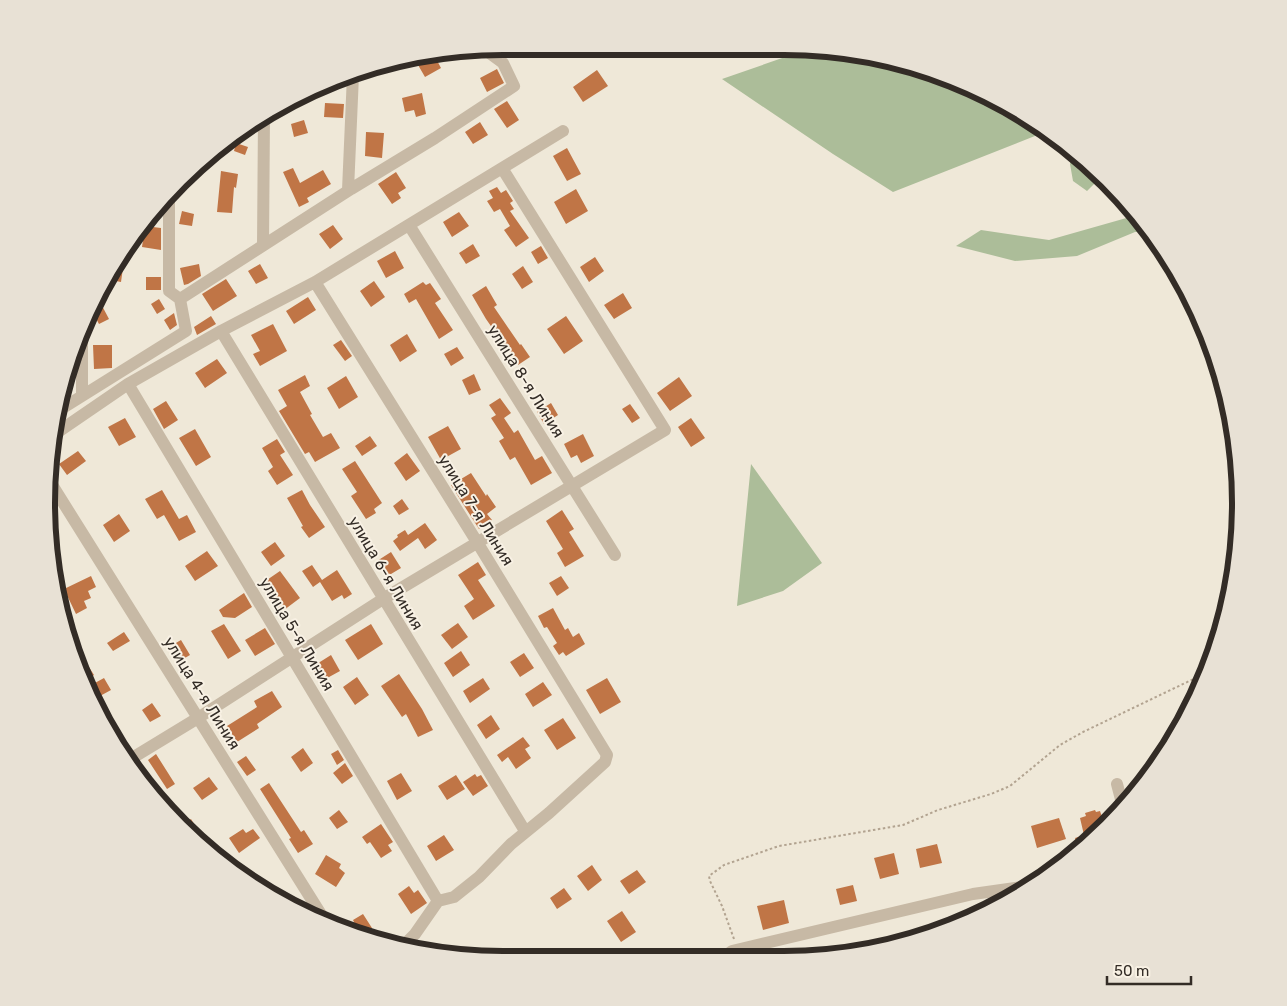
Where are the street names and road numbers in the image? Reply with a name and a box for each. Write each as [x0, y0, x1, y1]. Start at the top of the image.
street label: улица 8-я Линия [484, 321, 568, 441]
street label: улица 7-я Линия [434, 451, 518, 569]
street label: улица 6-я Линия [345, 513, 427, 633]
street label: улица 5-я Линия [256, 574, 338, 694]
street label: улица 4-я Линия [160, 633, 244, 753]

